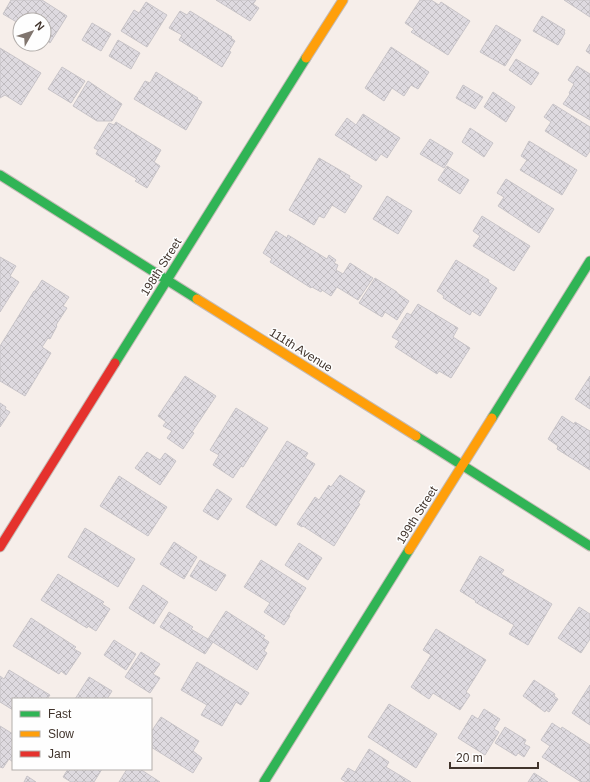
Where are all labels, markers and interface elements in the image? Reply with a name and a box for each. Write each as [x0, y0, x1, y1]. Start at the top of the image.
north arrow [12, 12, 52, 52]
text: N [33, 19, 47, 33]
street label: 198th Street [138, 235, 185, 298]
street label: 111th Avenue [267, 325, 335, 375]
street label: 199th Street [394, 483, 441, 546]
legend [12, 698, 152, 770]
text: Fast [48, 707, 72, 721]
text: Slow [48, 727, 74, 741]
scale bar [450, 744, 538, 770]
text: Jam [48, 747, 71, 761]
text: 20 m [456, 751, 483, 765]

